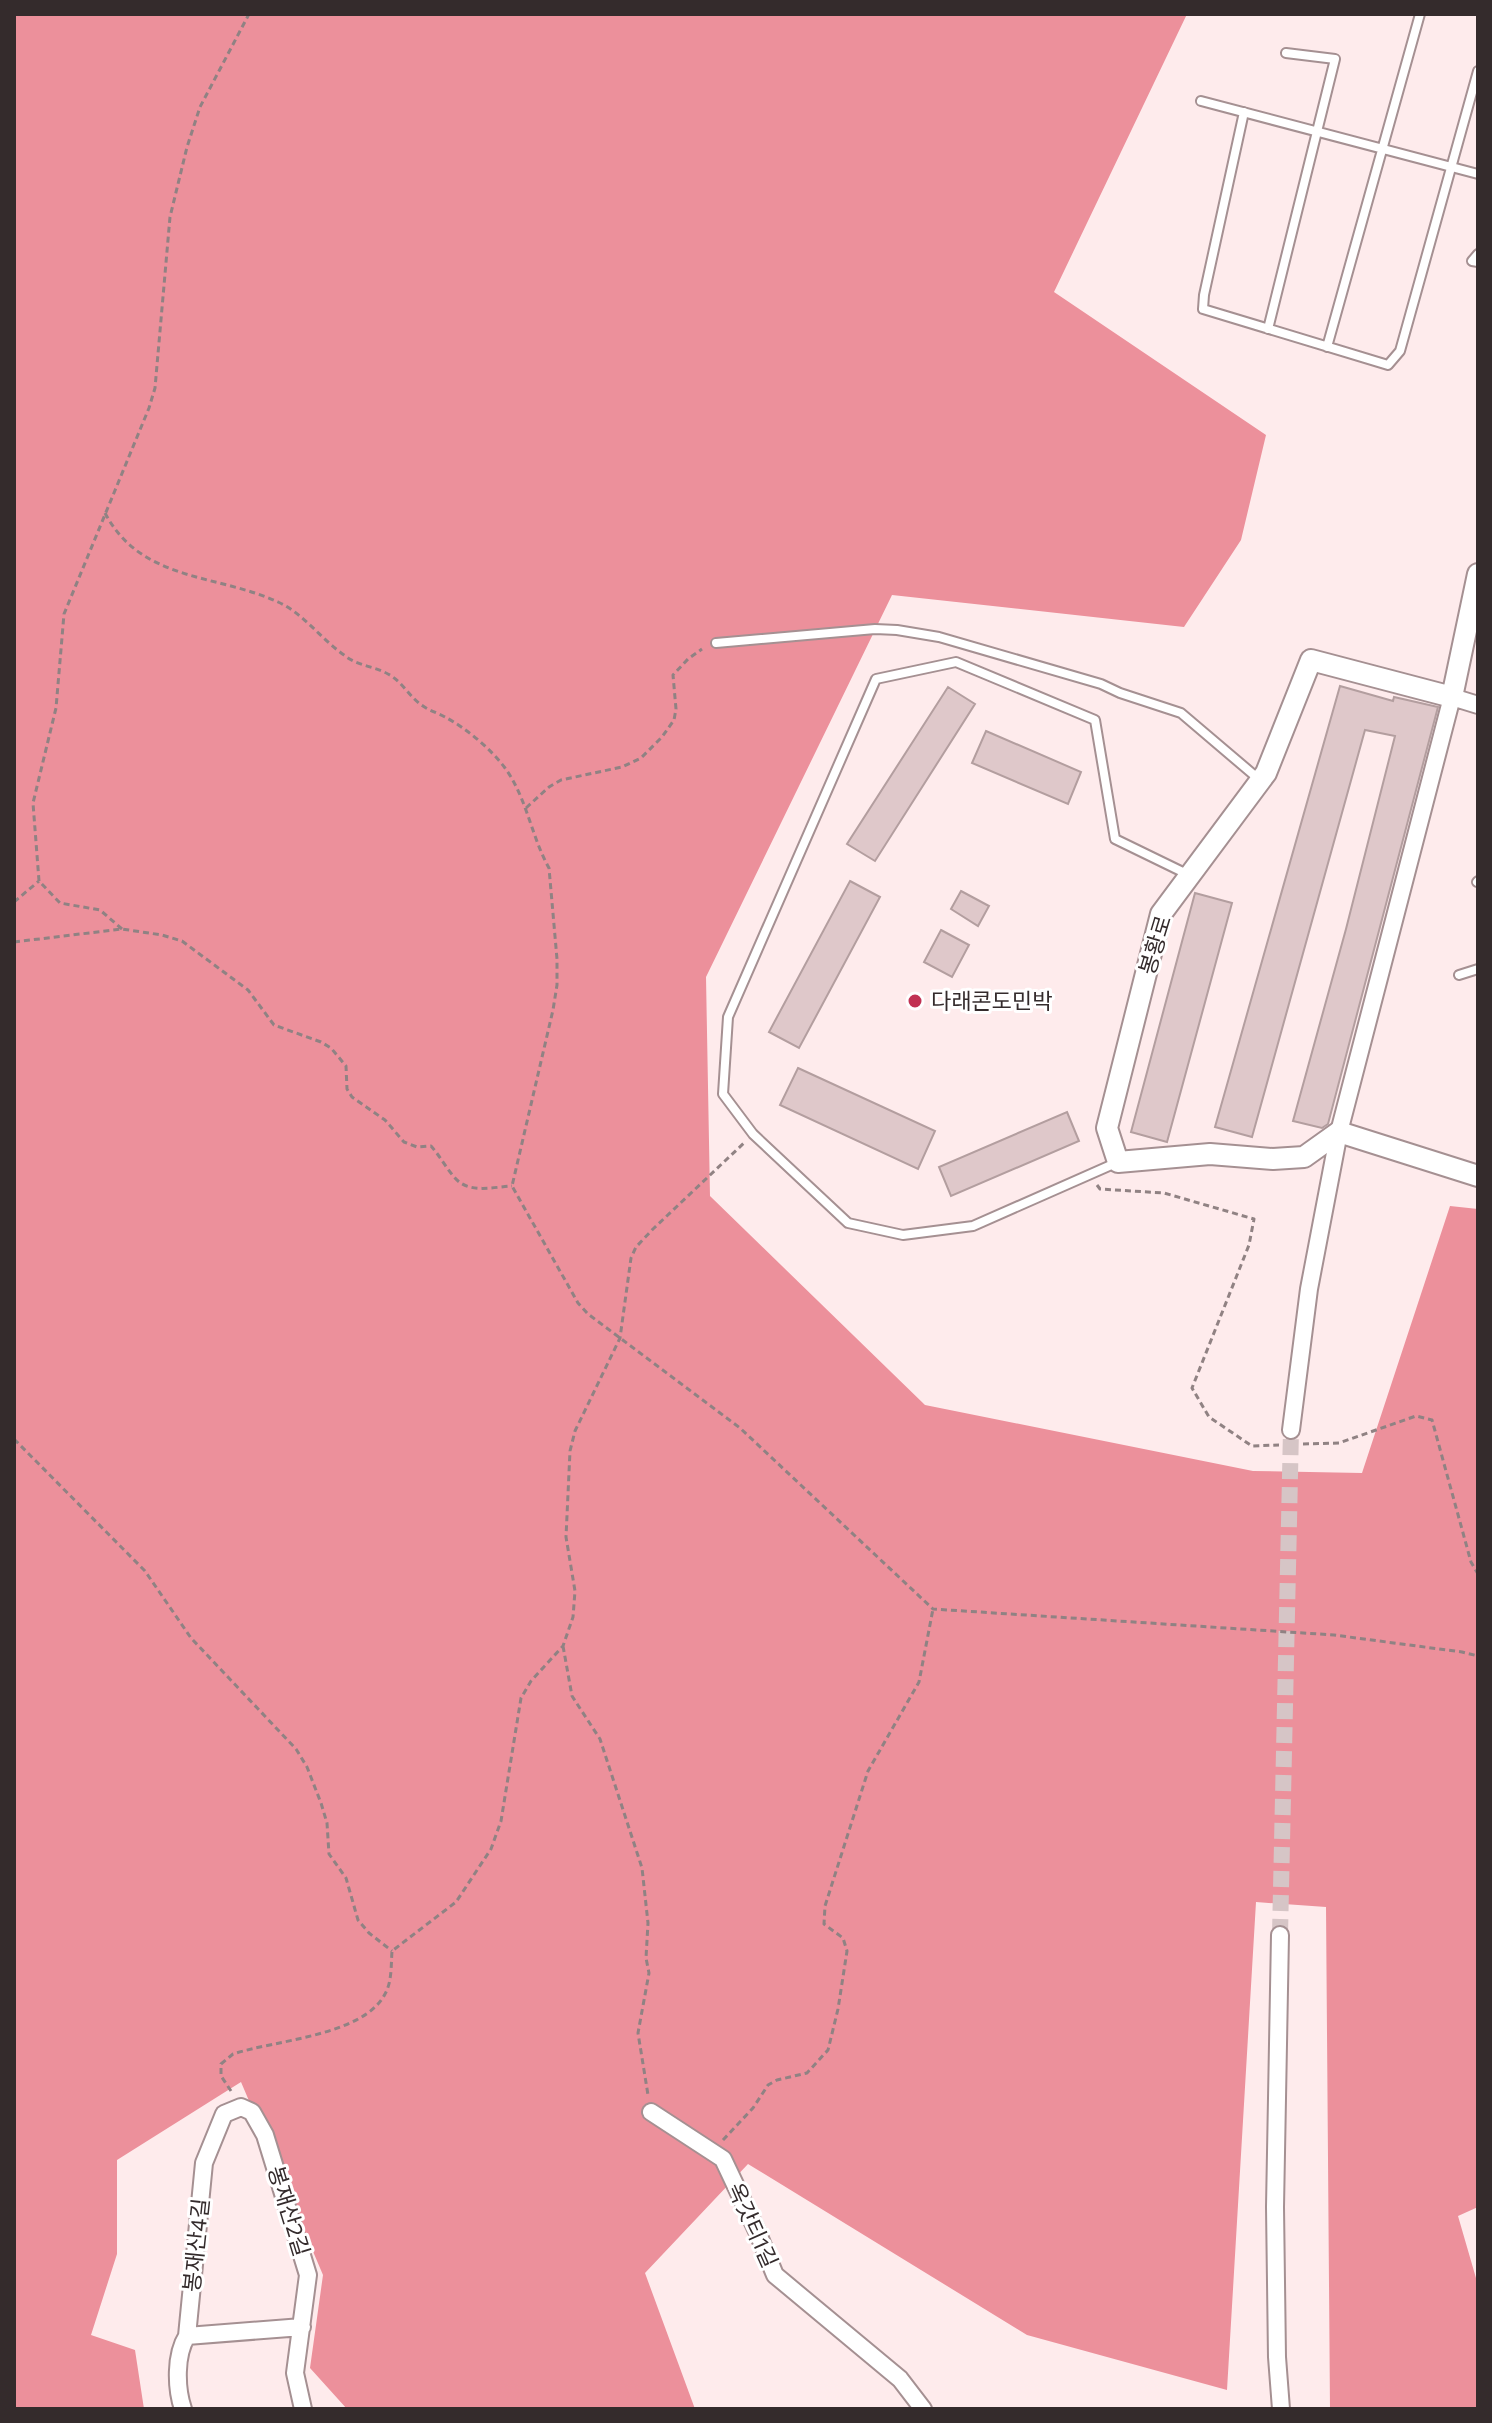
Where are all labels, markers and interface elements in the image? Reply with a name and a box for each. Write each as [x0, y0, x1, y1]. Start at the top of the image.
street label: 봉황로 [1133, 912, 1176, 978]
place label: 다래콘도민박 [931, 987, 1052, 1014]
marker: 다래콘도민박 [906, 992, 924, 1010]
street label: 봉재산2길 [263, 2162, 316, 2259]
street label: 옥갓티1길 [723, 2178, 784, 2272]
street label: 봉재산4길 [177, 2197, 214, 2293]

